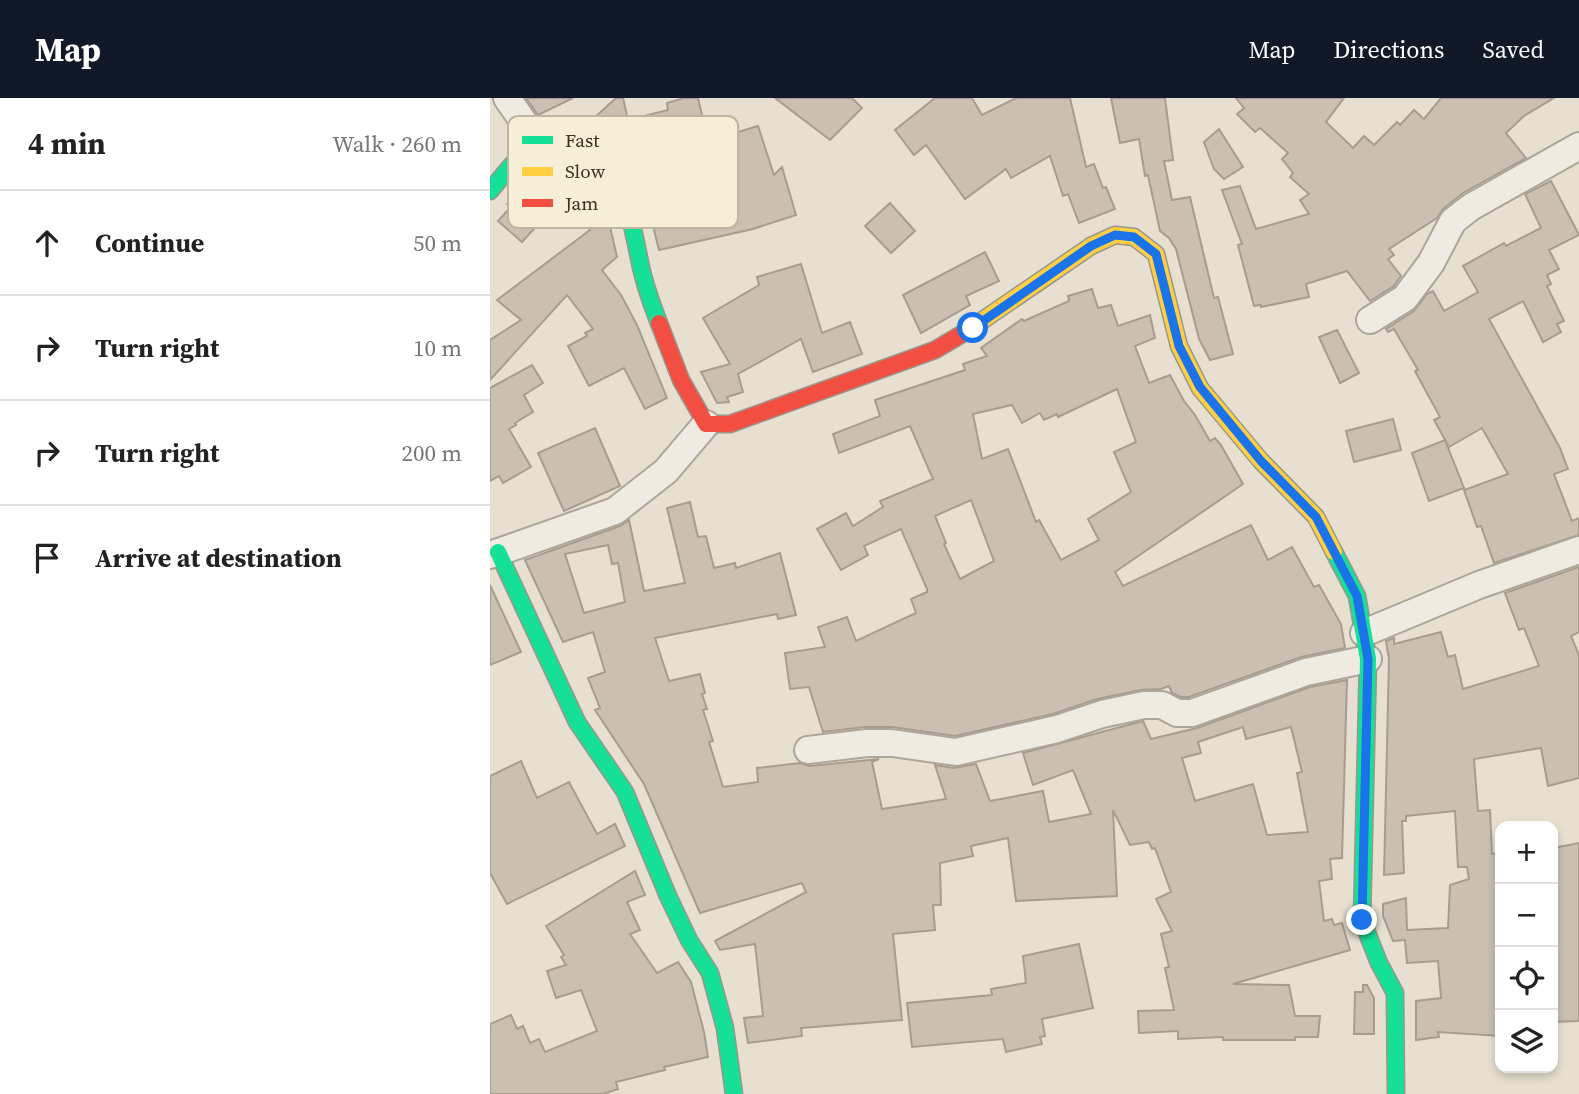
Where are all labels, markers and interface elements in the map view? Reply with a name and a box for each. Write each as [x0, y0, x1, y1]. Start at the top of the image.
text: Map [35, 27, 101, 72]
text: Map [1248, 33, 1295, 66]
text: Directions [1333, 33, 1444, 66]
text: Saved [1482, 33, 1544, 66]
legend [508, 116, 738, 228]
text: 4 min [28, 123, 106, 164]
text: Fast [565, 127, 600, 153]
text: Walk · 260 m [332, 128, 462, 160]
text: Slow [565, 158, 606, 184]
text: Jam [564, 190, 598, 216]
icon: ahead [28, 224, 66, 262]
text: Continue [95, 225, 204, 261]
text: 50 m [413, 227, 462, 259]
route start [957, 312, 988, 343]
icon: right [28, 329, 66, 367]
text: Turn right [95, 330, 219, 366]
text: 10 m [413, 332, 462, 364]
icon: right [28, 434, 66, 472]
text: Turn right [95, 435, 219, 471]
text: 200 m [401, 437, 462, 469]
icon: arrive [28, 539, 66, 577]
text: Arrive at destination [95, 540, 342, 576]
map controls [1495, 821, 1558, 1073]
button: + [1495, 821, 1558, 884]
button: − [1495, 884, 1558, 947]
route end [1346, 904, 1377, 935]
button: locate [1495, 947, 1558, 1010]
button: layers [1495, 1010, 1558, 1073]

